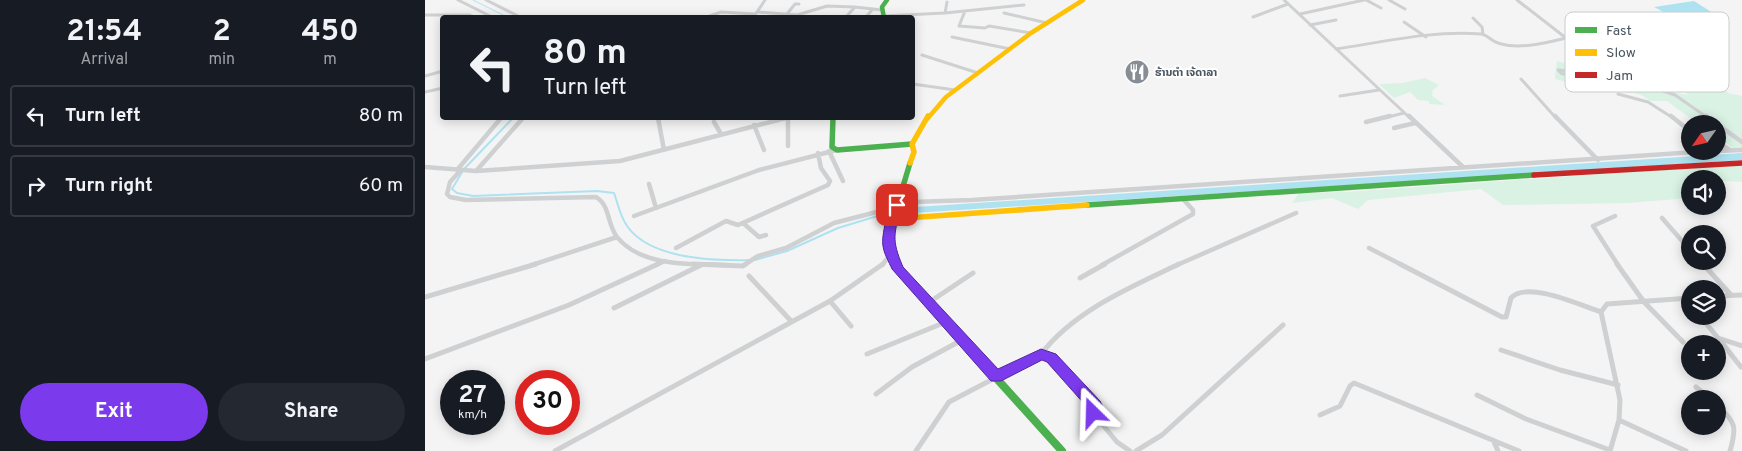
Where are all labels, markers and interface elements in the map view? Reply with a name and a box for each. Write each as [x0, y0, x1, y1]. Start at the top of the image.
legend [1565, 12, 1729, 92]
text: 21:54 [66, 14, 142, 51]
text: 2 [213, 14, 231, 51]
text: 450 [301, 14, 359, 51]
text: Fast [1606, 23, 1632, 40]
text: 80 m [543, 32, 627, 76]
icon: left [460, 35, 525, 100]
text: Slow [1606, 45, 1636, 62]
text: Arrival [80, 50, 128, 70]
text: min [208, 50, 235, 70]
text: m [323, 50, 337, 70]
restaurant icon: ຮ້ານຕຳ ເຈ້ດາລາ [1124, 59, 1150, 85]
place label: ຮ້ານຕຳ ເຈ້ດາລາ [1155, 66, 1217, 80]
text: Jam [1606, 68, 1633, 85]
text: Turn left [543, 75, 626, 102]
icon: left [22, 102, 50, 130]
text: Turn left [65, 104, 141, 128]
text: 80 m [359, 104, 403, 128]
north arrow [1681, 115, 1726, 160]
map controls [1681, 115, 1726, 435]
button: sound [1681, 170, 1726, 215]
icon: right [22, 172, 50, 200]
text: Turn right [65, 174, 153, 198]
text: 60 m [359, 174, 403, 198]
pin [876, 184, 918, 226]
icon: arrive [883, 191, 911, 219]
button: search [1681, 225, 1726, 270]
button: layers [1681, 280, 1726, 325]
button: + [1681, 335, 1726, 380]
speed limit sign: 30 [515, 370, 580, 435]
text: 27 [458, 380, 487, 412]
button: Exit [20, 383, 208, 441]
button: Share [218, 383, 405, 441]
position arrow [1066, 386, 1118, 438]
button: − [1681, 390, 1726, 435]
text: km/h [458, 407, 487, 423]

